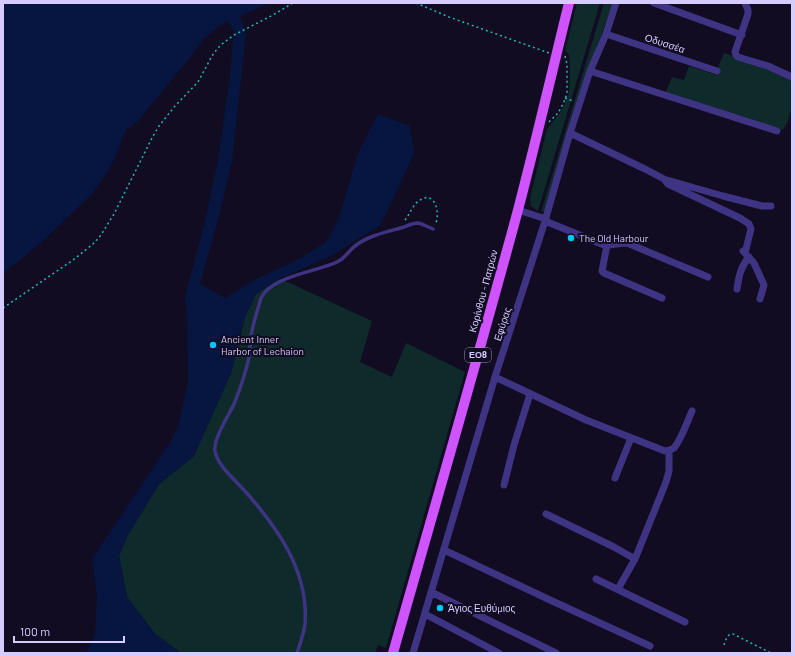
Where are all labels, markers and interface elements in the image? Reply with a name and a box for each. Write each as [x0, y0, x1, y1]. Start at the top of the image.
street label: Οδυσσέα [643, 31, 687, 55]
place label: The Old Harbour [579, 232, 649, 244]
marker: The Old Harbour [566, 233, 576, 243]
street label: Κορίνθου - Πατρών [466, 248, 500, 334]
street label: Εφύρας [491, 305, 513, 342]
place label: Ancient Inner Harbor of Lechaion [221, 333, 304, 357]
marker: Ancient Inner Harbor of Lechaion [208, 340, 218, 350]
road number: ΕΟ8 [465, 348, 491, 362]
place label: Άγιος Ευθύμιος [448, 602, 516, 614]
marker: Άγιος Ευθύμιος [435, 603, 445, 613]
scale bar [14, 618, 124, 644]
text: 100 m [20, 624, 50, 638]

